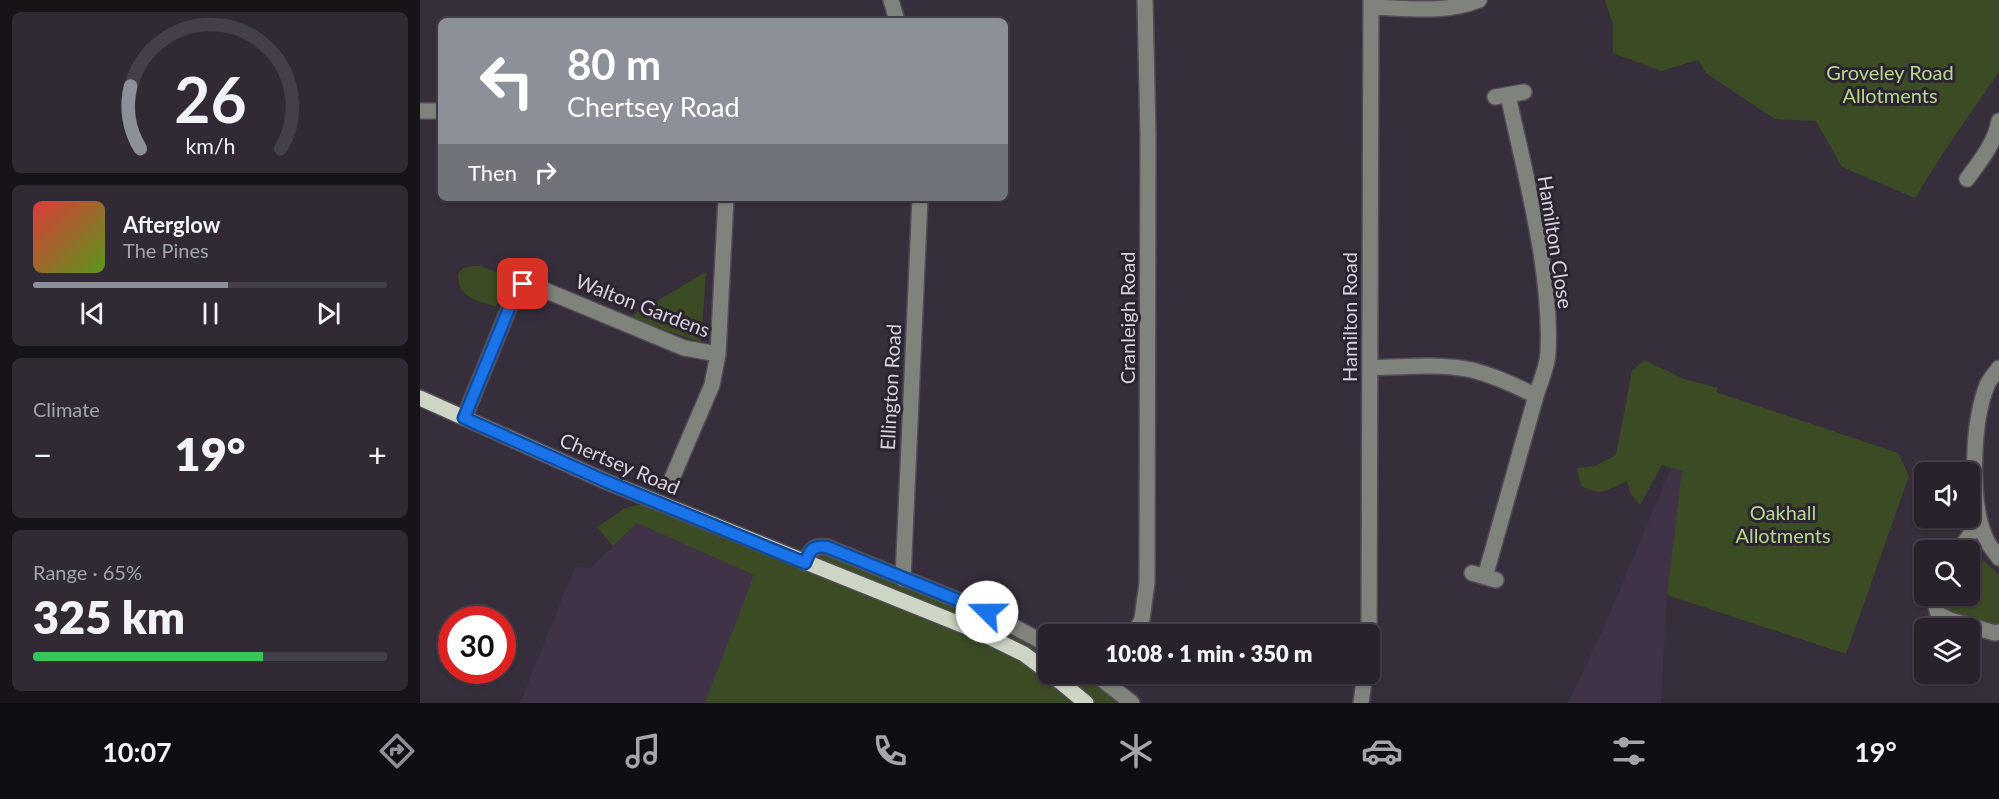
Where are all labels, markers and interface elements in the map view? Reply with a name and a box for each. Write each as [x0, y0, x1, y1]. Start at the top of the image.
text: 80 m [567, 39, 661, 89]
icon: left [468, 42, 546, 120]
park label: Groveley Road Allotments [1826, 60, 1954, 107]
text: 26 [174, 62, 246, 137]
text: Chertsey Road [567, 90, 740, 123]
text: km/h [185, 134, 235, 160]
icon: right [529, 156, 562, 189]
text: Then [468, 159, 517, 186]
street label: Hamilton Close [1534, 174, 1578, 310]
text: Afterglow [123, 211, 220, 238]
text: The Pines [123, 238, 209, 262]
street label: Cranleigh Road [1115, 252, 1139, 384]
street label: Hamilton Road [1337, 252, 1361, 382]
pin [497, 258, 548, 309]
icon: arrive [506, 267, 539, 300]
street label: Walton Gardens [572, 268, 714, 342]
icon: previous [76, 297, 109, 330]
icon: pause [194, 297, 227, 330]
icon: next [312, 297, 345, 330]
street label: Ellington Road [875, 323, 905, 451]
text: Climate [33, 397, 100, 421]
text: 19° [175, 427, 245, 481]
street label: Chertsey Road [556, 427, 684, 499]
text: − [33, 434, 52, 474]
text: + [368, 434, 387, 474]
map controls [1914, 462, 1980, 684]
button: sound [1914, 462, 1980, 528]
park label: Oakhall Allotments [1735, 500, 1831, 547]
button: search [1914, 540, 1980, 606]
text: Range · 65% [33, 560, 142, 584]
position arrow [955, 580, 1019, 644]
text: 325 km [33, 590, 185, 644]
speed limit sign: 30 [438, 606, 516, 684]
button: layers [1914, 618, 1980, 684]
text: 10:08 · 1 min · 350 m [1106, 640, 1312, 667]
icon: directions [376, 730, 418, 772]
icon: music [622, 730, 664, 772]
icon: phone [869, 730, 911, 772]
icon: climate [1115, 730, 1157, 772]
icon: car [1361, 730, 1403, 772]
icon: filters [1608, 730, 1650, 772]
text: 10:07 [102, 735, 172, 768]
text: 19° [1854, 735, 1897, 768]

